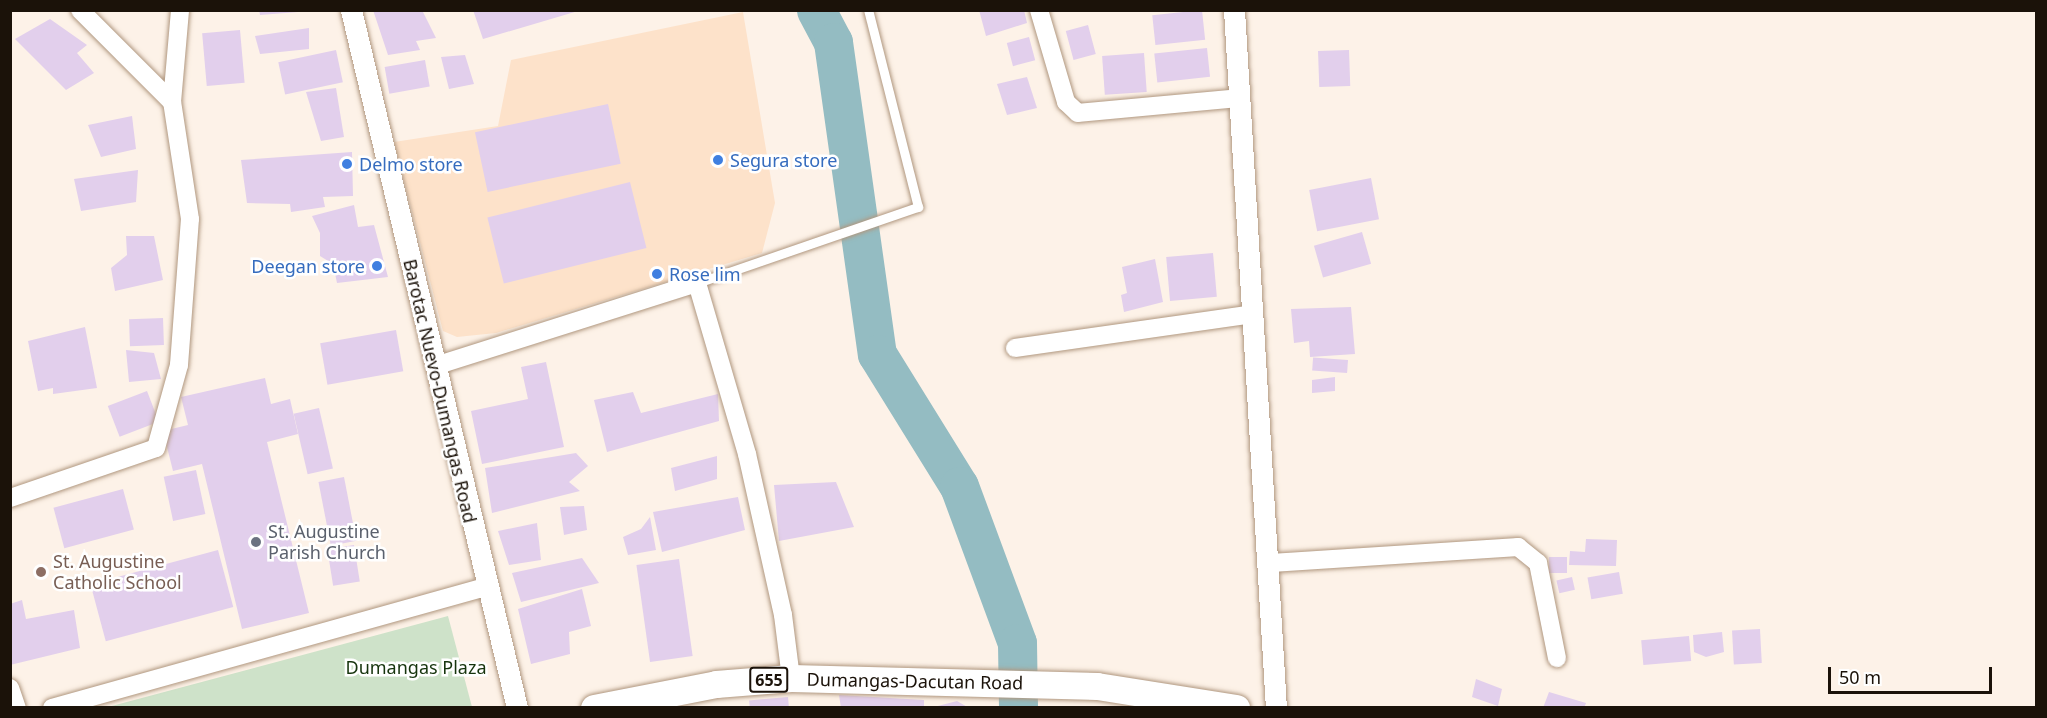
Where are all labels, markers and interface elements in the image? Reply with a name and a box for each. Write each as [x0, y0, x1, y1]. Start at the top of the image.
place label: Segura store [730, 149, 837, 171]
place label: Delmo store [359, 153, 463, 175]
marker: Segura store [711, 153, 725, 167]
marker: Delmo store [340, 157, 354, 171]
place label: Deegan store [251, 255, 365, 277]
street label: Barotac Nuevo-Dumangas Road [399, 257, 481, 525]
marker: Deegan store [370, 259, 384, 273]
place label: Rose lim [669, 263, 741, 285]
marker: Rose lim [650, 267, 664, 281]
place label: St. Augustine Parish Church [268, 521, 386, 564]
marker: St. Augustine Parish Church [249, 535, 263, 549]
place label: St. Augustine Catholic School [53, 551, 182, 594]
marker: St. Augustine Catholic School [34, 565, 48, 579]
scale bar [1831, 655, 1994, 693]
park label: Dumangas Plaza [346, 656, 486, 678]
text: 50 m [1839, 665, 1881, 689]
road number: 655 [748, 667, 790, 693]
street label: Dumangas-Dacutan Road [807, 668, 1023, 694]

